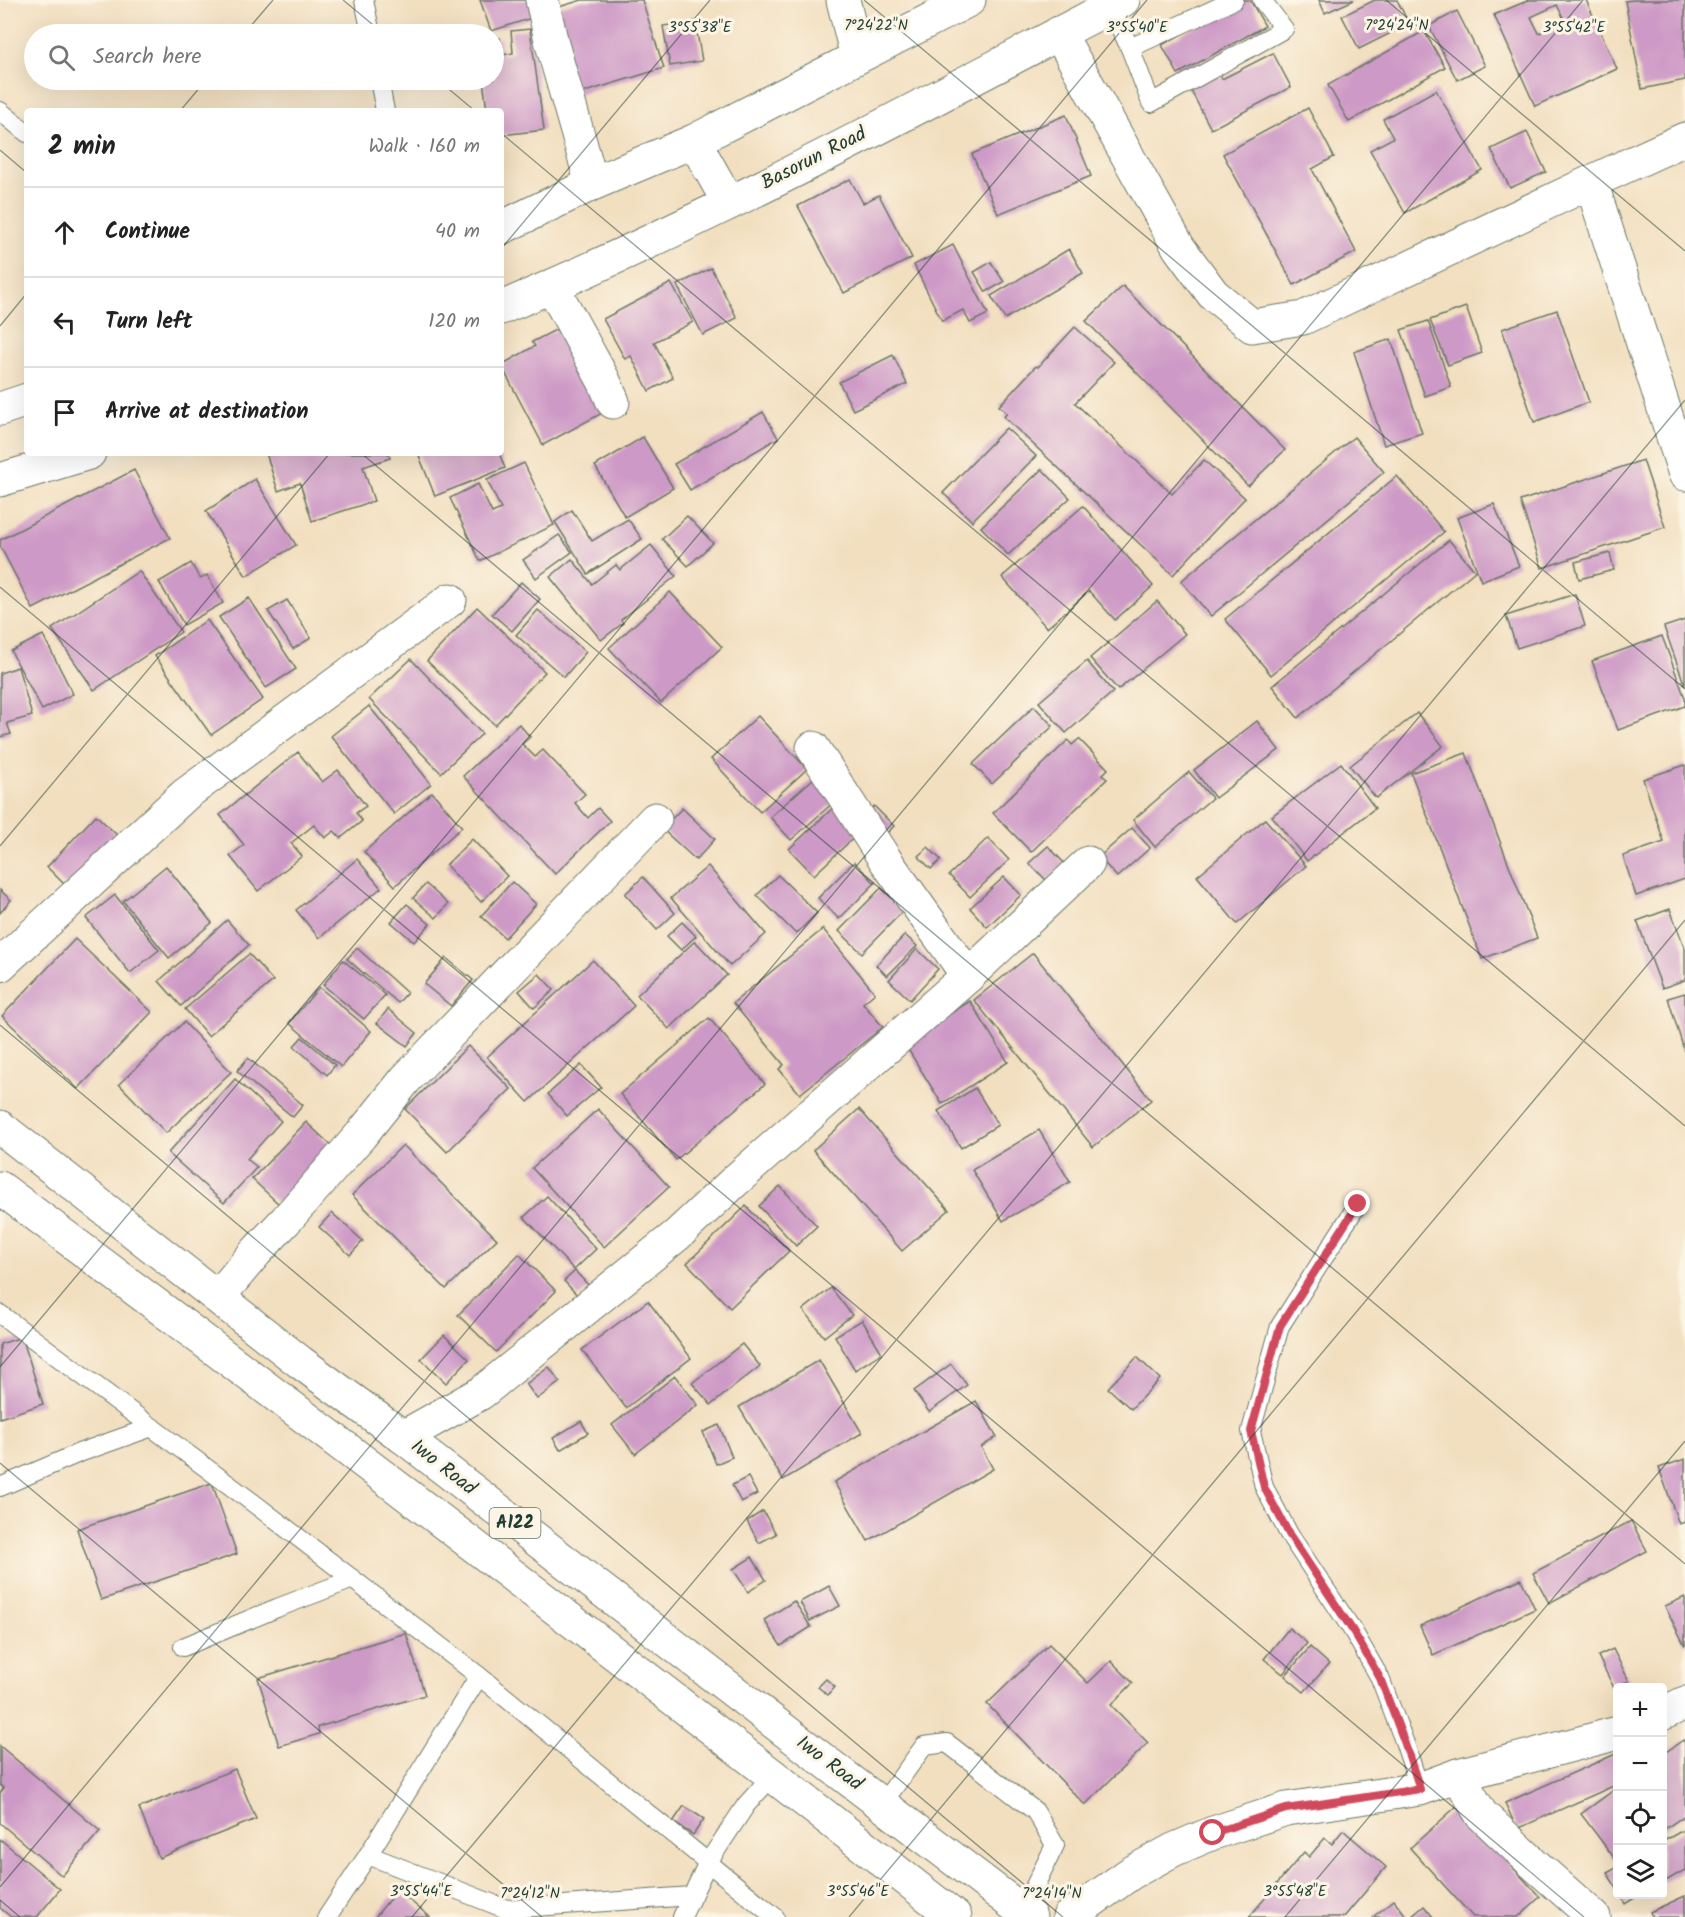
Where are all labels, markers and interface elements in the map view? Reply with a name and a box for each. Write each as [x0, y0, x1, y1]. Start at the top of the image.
text: 7°24'22"N [844, 14, 908, 38]
text: 7°24'24"N [1365, 14, 1429, 38]
text: 3°55'38"E [668, 16, 733, 40]
text: 3°55'40"E [1106, 16, 1169, 40]
text: 3°55'42"E [1543, 16, 1607, 40]
search box [24, 24, 504, 90]
text: Search here [93, 40, 201, 75]
icon: search [45, 41, 78, 74]
street label: Basorun Road [756, 118, 873, 199]
text: 2 min [48, 126, 116, 168]
text: Walk · 160 m [369, 131, 480, 163]
text: Continue [105, 215, 190, 250]
icon: ahead [48, 216, 81, 249]
text: 40 m [435, 216, 480, 248]
text: Turn left [105, 305, 192, 340]
icon: left [48, 306, 81, 339]
text: 120 m [428, 306, 480, 338]
text: Arrive at destination [105, 395, 308, 430]
icon: arrive [48, 396, 81, 429]
route end [1344, 1190, 1370, 1216]
street label: Iwo Road [403, 1432, 484, 1505]
road number: A122 [490, 1508, 540, 1538]
map controls [1613, 1683, 1667, 1899]
button: + [1613, 1683, 1667, 1737]
street label: Iwo Road [789, 1728, 870, 1801]
button: − [1613, 1737, 1667, 1791]
button: locate [1613, 1791, 1667, 1845]
route start [1199, 1819, 1225, 1845]
button: layers [1613, 1845, 1667, 1899]
text: 3°55'44"E [390, 1880, 453, 1904]
text: 3°55'46"E [827, 1880, 890, 1904]
text: 3°55'48"E [1264, 1880, 1328, 1904]
text: 7°24'12"N [500, 1882, 560, 1906]
text: 7°24'14"N [1022, 1882, 1082, 1906]

